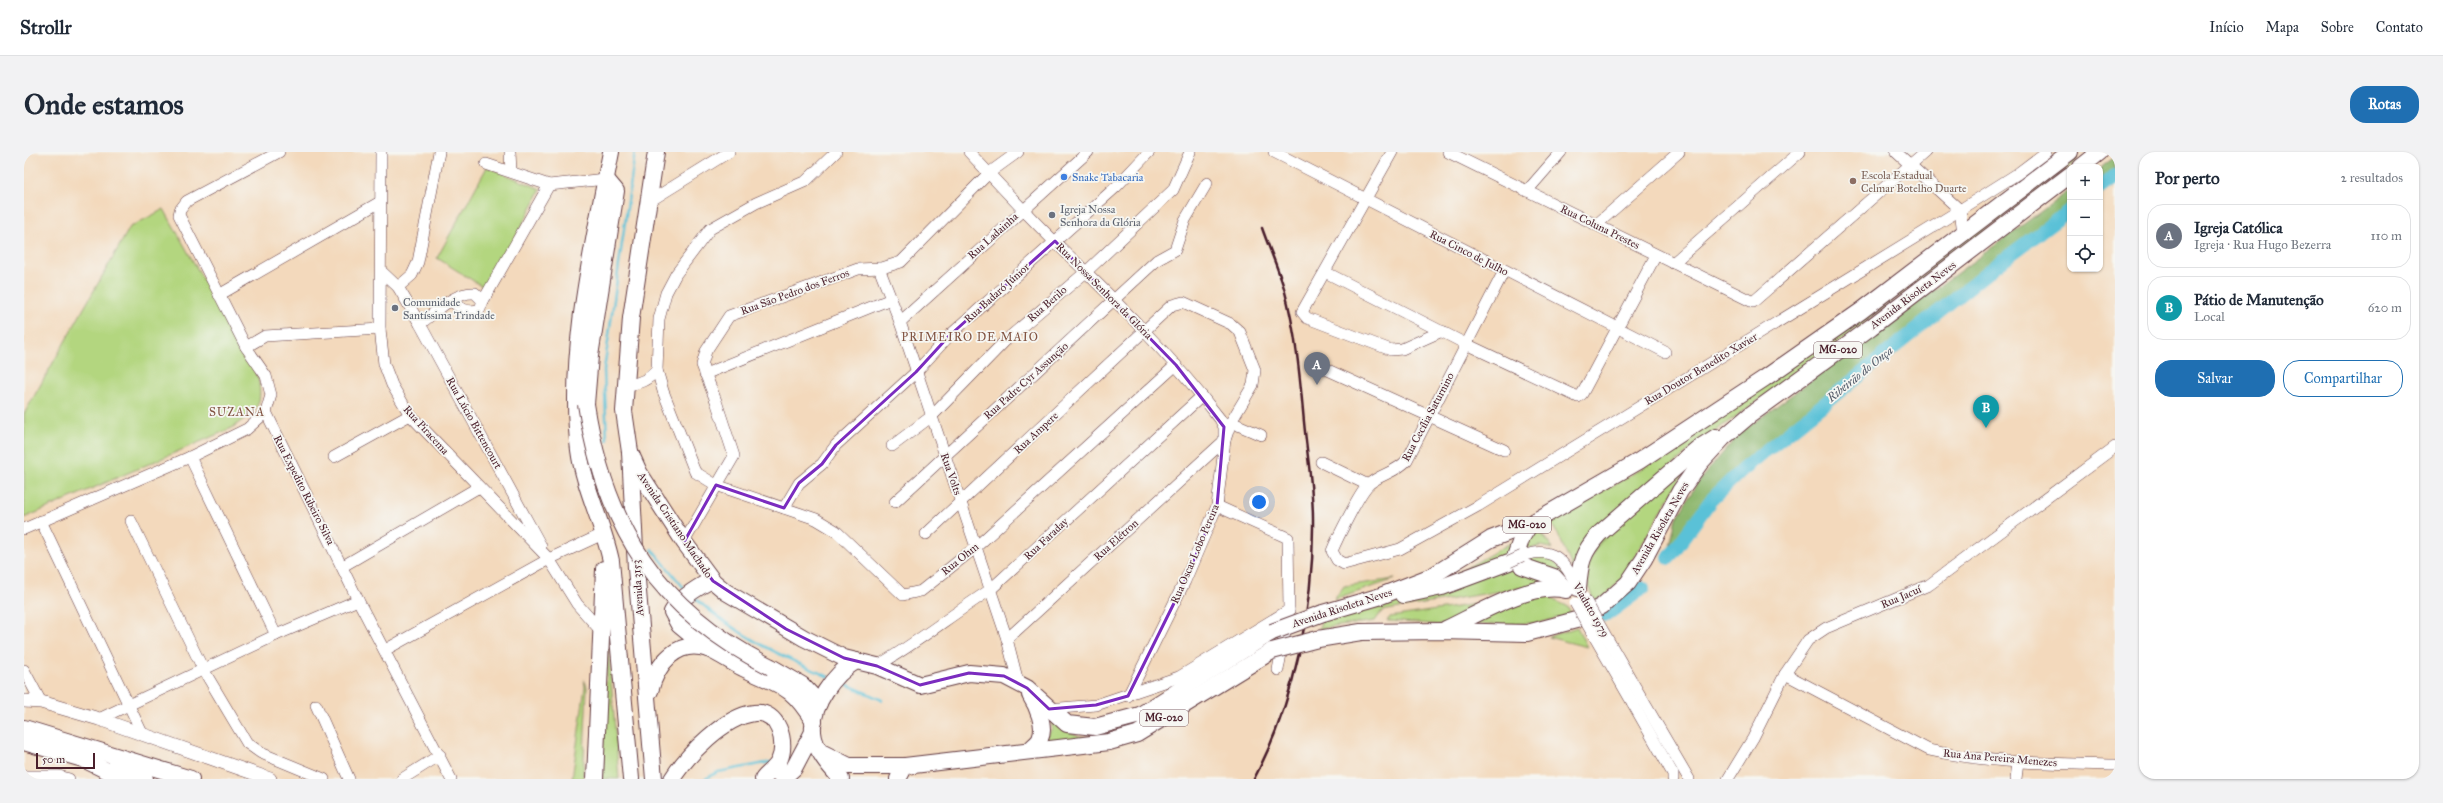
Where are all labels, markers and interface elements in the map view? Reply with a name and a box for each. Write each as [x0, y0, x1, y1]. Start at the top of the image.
text: Strollr [20, 16, 72, 39]
text: Início [2209, 19, 2244, 36]
text: Mapa [2266, 19, 2299, 36]
text: Sobre [2321, 19, 2354, 36]
text: Contato [2376, 19, 2423, 36]
button: Rotas [2350, 86, 2419, 123]
text: Onde estamos [24, 87, 184, 122]
map controls [2067, 164, 2103, 272]
button: + [2067, 164, 2103, 200]
text: Por perto [2155, 168, 2220, 189]
place label: Escola Estadual Celmar Botelho Duarte [1861, 169, 1967, 195]
text: 2 resultados [2340, 170, 2403, 186]
place label: Snake Tabacaria [1072, 171, 1144, 184]
marker: Snake Tabacaria [1059, 172, 1069, 182]
marker: Escola Estadual Celmar Botelho Duarte [1848, 176, 1858, 186]
button: − [2067, 200, 2103, 236]
street label: Rua Coluna Prestes [1558, 202, 1642, 252]
place label: Igreja Nossa Senhora da Glória [1060, 203, 1141, 229]
street label: Rua Ladainha [965, 210, 1021, 262]
marker: Igreja Nossa Senhora da Glória [1047, 210, 1057, 220]
text: Igreja Católica [2194, 219, 2283, 237]
street label: Rua Cinco de Julho [1427, 227, 1511, 280]
text: A [2165, 228, 2173, 244]
text: 110 m [2370, 228, 2402, 244]
button: locate [2067, 236, 2103, 272]
text: Igreja · Rua Hugo Bezerra [2194, 237, 2331, 253]
street label: Rua Nossa Senhora da Glória [1053, 240, 1155, 342]
street label: Avenida Risoleta Neves [1867, 258, 1959, 332]
street label: Rua Badaró Júnior [962, 260, 1034, 326]
street label: Rua São Pedro dos Ferros [739, 266, 851, 318]
street label: Rua Berilo [1025, 283, 1070, 325]
text: Pátio de Manutenção [2194, 291, 2324, 309]
place label: Comunidade Santíssima Trindade [403, 296, 495, 322]
text: B [2165, 300, 2173, 316]
text: 620 m [2368, 300, 2402, 316]
marker: Comunidade Santíssima Trindade [390, 303, 400, 313]
text: Local [2194, 309, 2225, 325]
district label: PRIMEIRO DE MAIO [901, 330, 1039, 344]
street label: Rua Doutor Benedito Xavier [1642, 330, 1761, 408]
street label: Rua Padre Cyr Assunção [981, 339, 1071, 422]
road number: MG-020 [1814, 342, 1862, 358]
water label: Ribeirão do Onça [1824, 343, 1896, 405]
pin: A [1304, 352, 1330, 385]
button: Salvar [2155, 360, 2275, 397]
button: Compartilhar [2283, 360, 2403, 397]
street label: Rua Cecília Saturnino [1399, 370, 1457, 464]
street label: Rua Lúcio Bittencourt [443, 375, 505, 471]
pin: B [1973, 395, 1999, 428]
street label: Rua Piracema [401, 403, 452, 458]
district label: SUZANA [209, 405, 265, 419]
street label: Rua Ampere [1011, 409, 1061, 457]
street label: Rua Expedito Ribeiro Silva [271, 433, 338, 547]
street label: Rua Volts [938, 451, 964, 497]
street label: Avenida Cristiano Machado [634, 469, 716, 581]
street label: Avenida Risoleta Neves [1628, 480, 1692, 577]
your location [1249, 492, 1269, 512]
street label: Rua Oscar Lobo Pereira [1168, 502, 1222, 606]
street label: Rua Faraday [1021, 515, 1072, 563]
street label: Rua Elétron [1091, 517, 1141, 563]
road number: MG-020 [1503, 517, 1551, 533]
street label: Rua Ohm [939, 540, 982, 578]
street label: Avenida 3153 [630, 559, 647, 618]
street label: Viaduto 1979 [1570, 580, 1612, 640]
street label: Rua Jacuí [1879, 582, 1925, 612]
street label: Avenida Risoleta Neves [1289, 586, 1394, 631]
road number: MG-020 [1140, 710, 1188, 726]
street label: Rua Ana Pereira Menezes [1942, 747, 2058, 769]
scale bar [36, 751, 95, 770]
text: 50 m [42, 753, 65, 766]

